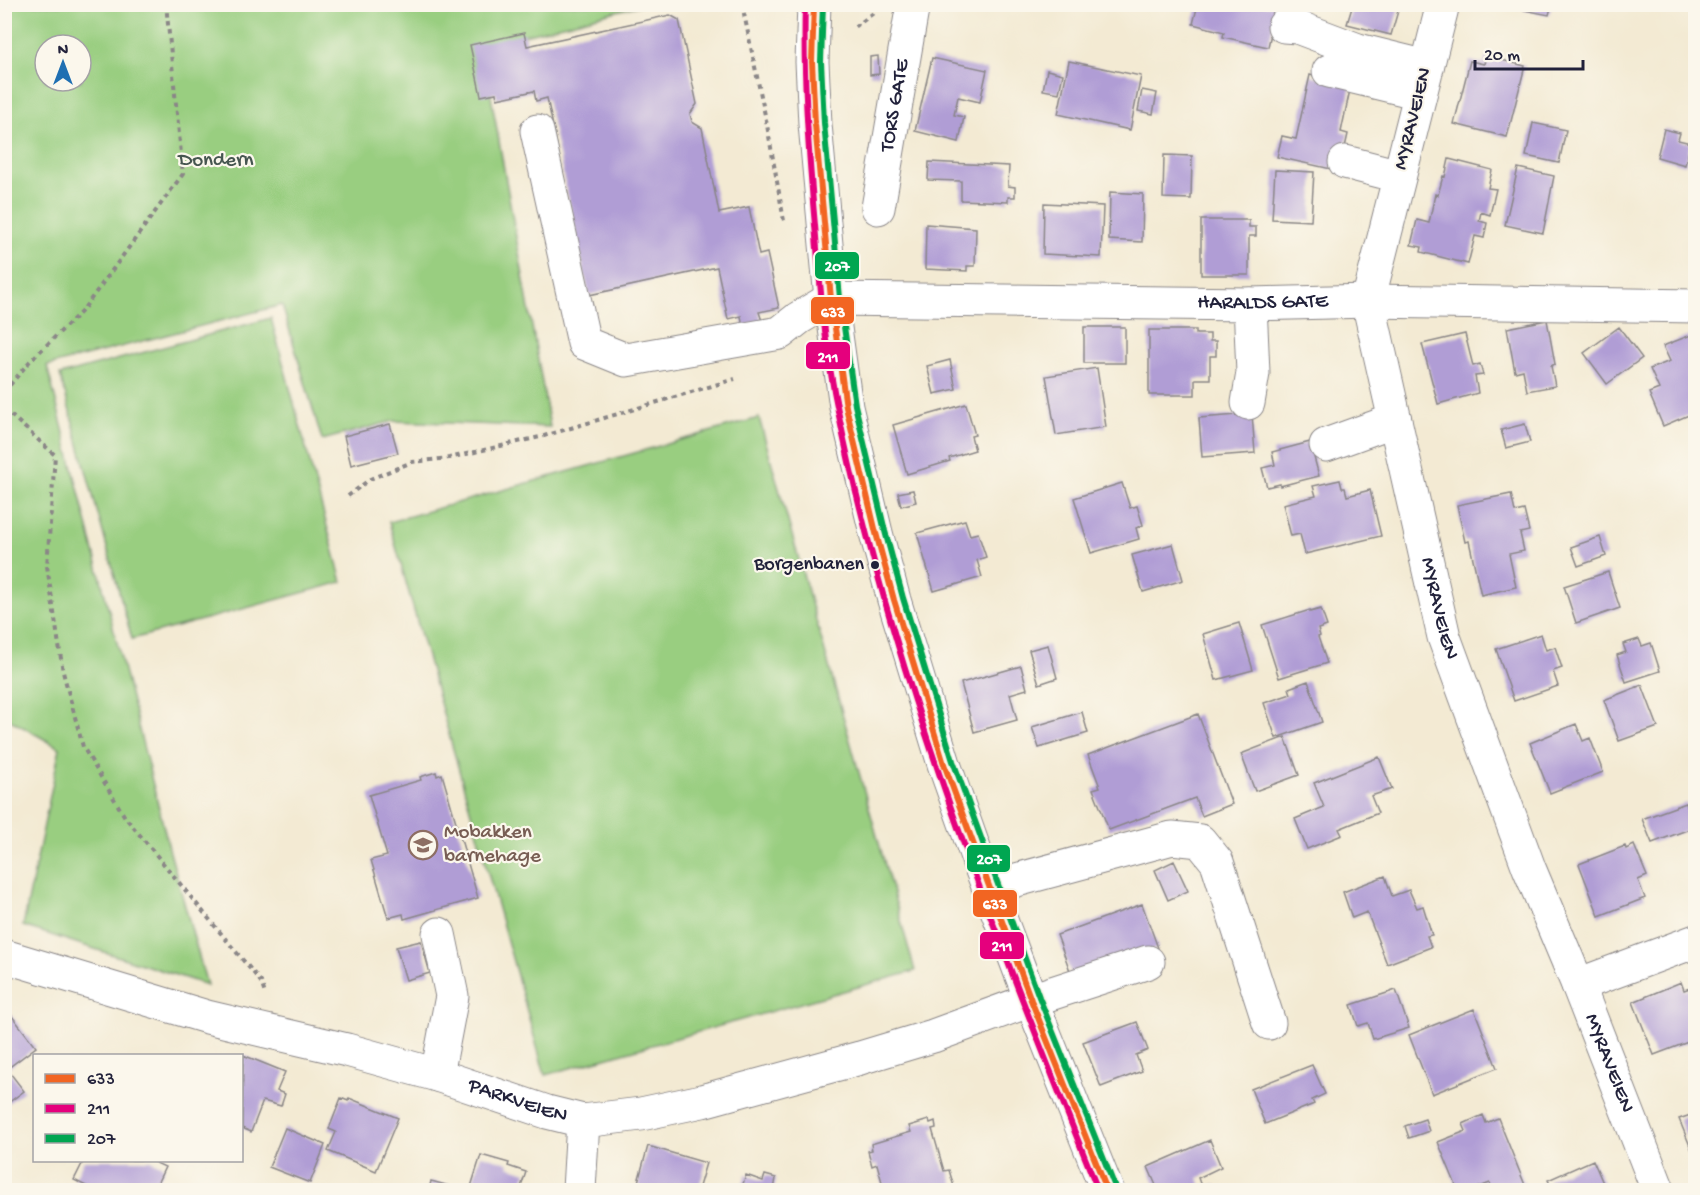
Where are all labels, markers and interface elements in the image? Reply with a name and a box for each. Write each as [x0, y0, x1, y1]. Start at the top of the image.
north arrow [33, 33, 93, 93]
scale bar [1475, 33, 1583, 71]
text: N [58, 42, 69, 61]
text: 20 m [1484, 46, 1520, 67]
street label: TORS GATE [875, 56, 916, 155]
street label: MYRAVEIEN [1389, 65, 1439, 173]
park label: Dondern [176, 149, 254, 174]
line badge: 207 [814, 251, 860, 280]
text: 207 [824, 259, 850, 278]
street label: HARALDS GATE [1197, 289, 1329, 317]
line badge: 633 [810, 296, 855, 325]
text: 633 [821, 305, 845, 324]
line badge: 211 [805, 341, 851, 370]
text: 211 [818, 350, 838, 369]
place label: Borgenbanen [753, 554, 864, 577]
street label: MYRAVEIEN [1414, 555, 1464, 663]
marker: Borgenbanen [869, 559, 881, 571]
place label: Mobakken barnehage [444, 821, 542, 870]
school or university icon: Mobakken barnehage [407, 829, 439, 861]
line badge: 207 [966, 844, 1011, 873]
text: 207 [976, 852, 1002, 871]
line badge: 633 [972, 889, 1018, 918]
text: 633 [983, 897, 1007, 916]
line badge: 211 [979, 931, 1025, 960]
text: 211 [992, 939, 1012, 958]
street label: MYRAVEIEN [1578, 1010, 1639, 1117]
legend [33, 1054, 243, 1162]
text: 633 [87, 1070, 115, 1091]
street label: PARKVEIEN [464, 1073, 570, 1129]
text: 211 [87, 1100, 110, 1121]
text: 207 [87, 1130, 116, 1151]

